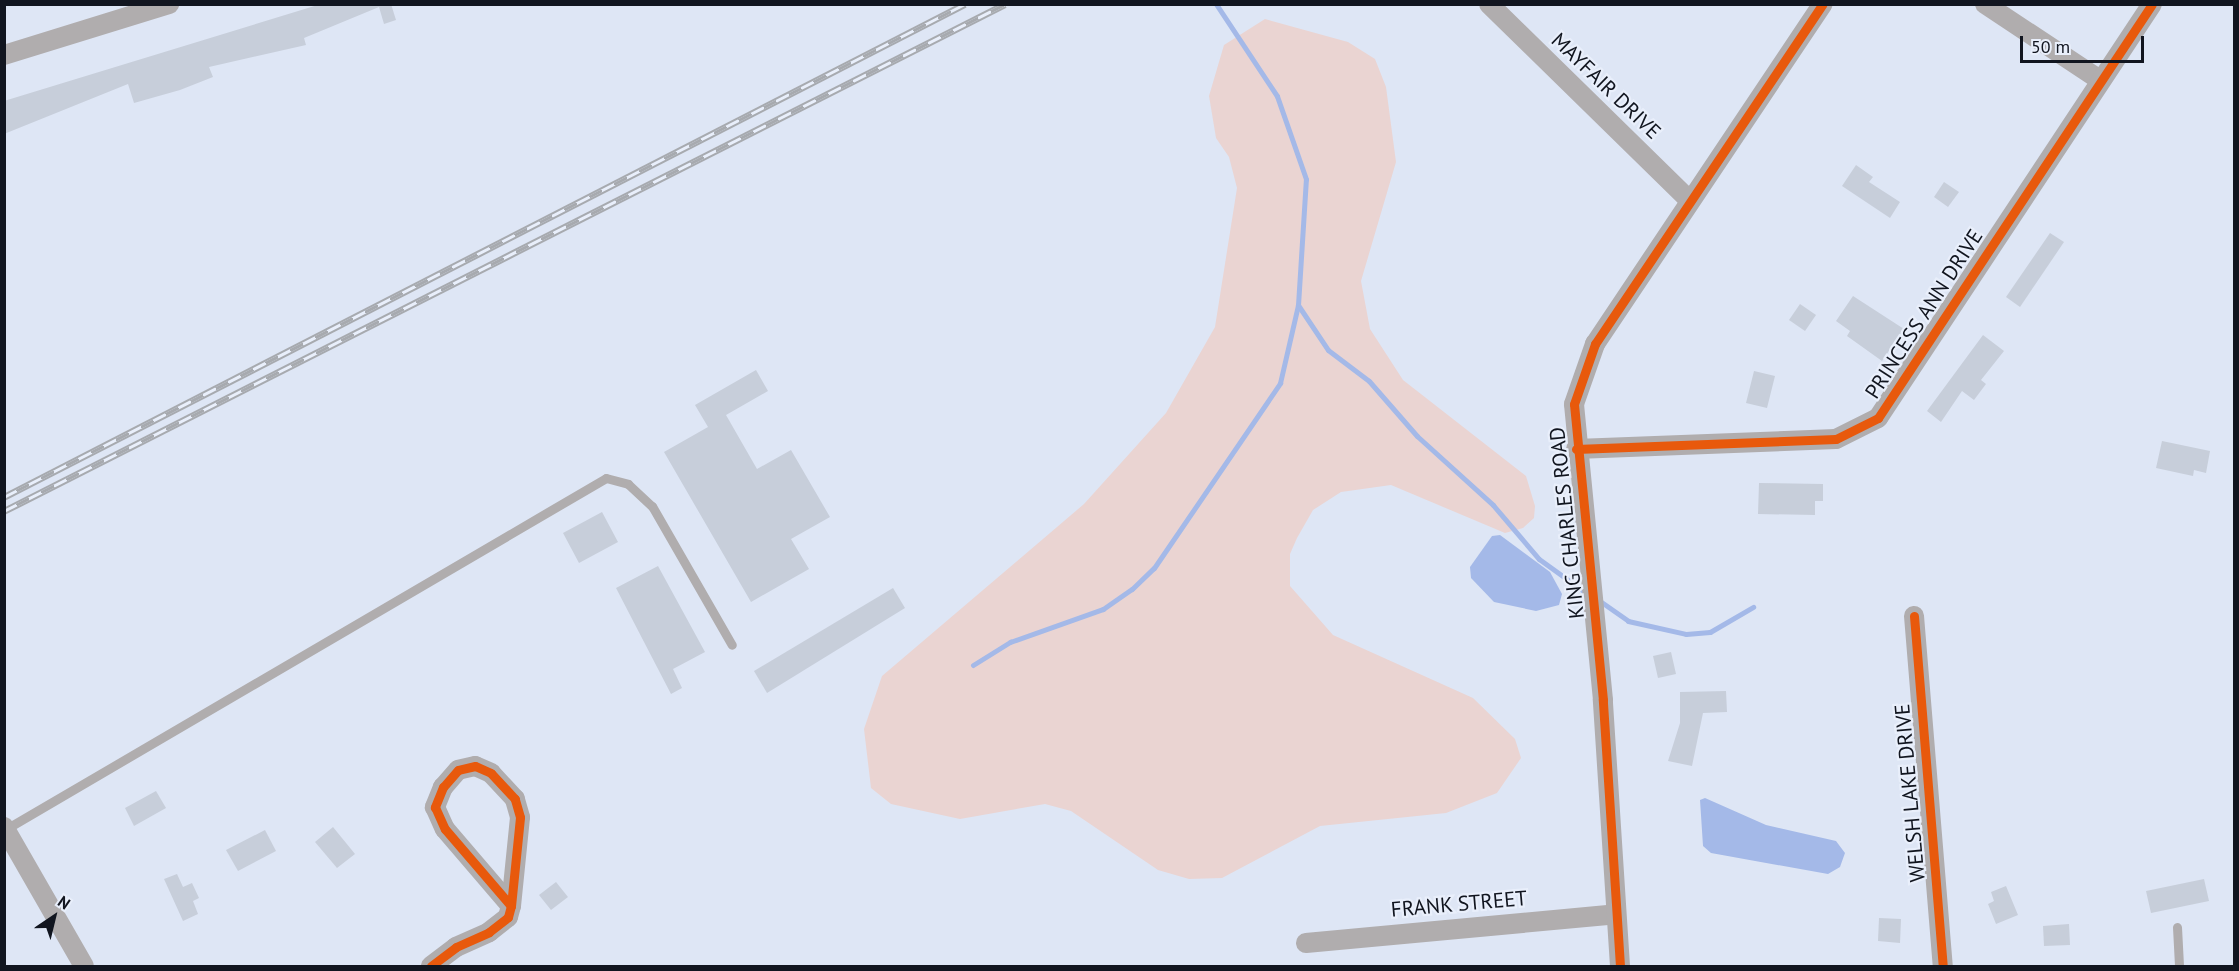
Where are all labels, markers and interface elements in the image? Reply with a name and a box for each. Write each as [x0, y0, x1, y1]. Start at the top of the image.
scale bar [2023, 24, 2148, 62]
street label: MAYFAIR DRIVE [1546, 28, 1666, 144]
text: 50 m [2031, 35, 2070, 58]
street label: PRINCESS ANN DRIVE [1860, 224, 1988, 404]
street label: KING CHARLES ROAD [1544, 426, 1590, 620]
street label: WELSH LAKE DRIVE [1890, 703, 1930, 883]
street label: FRANK STREET [1390, 885, 1528, 923]
north arrow [24, 887, 84, 947]
text: N [54, 891, 74, 913]

